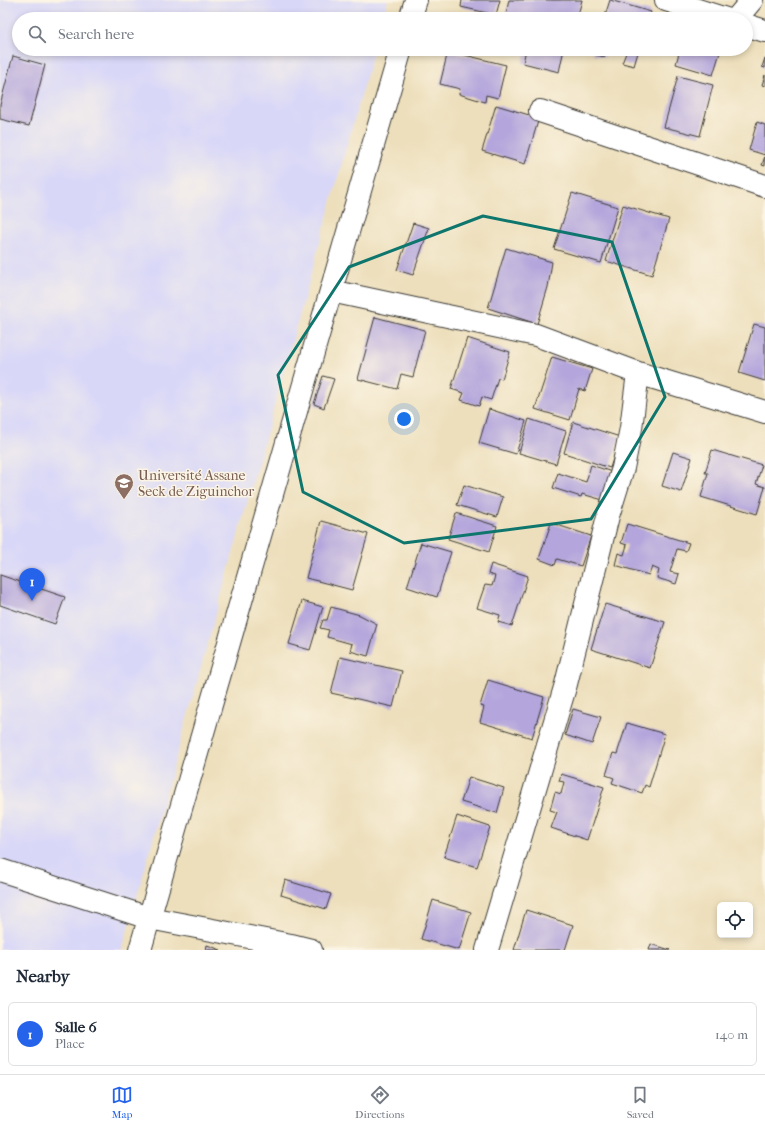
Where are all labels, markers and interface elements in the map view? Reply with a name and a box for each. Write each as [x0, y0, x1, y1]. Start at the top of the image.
search box [12, 12, 753, 56]
icon: search [26, 23, 48, 45]
text: Search here [58, 25, 134, 43]
your location [394, 409, 414, 429]
place label: Université Assane Seck de Ziguinchor [138, 467, 254, 500]
school or university icon: Université Assane Seck de Ziguinchor [113, 472, 135, 500]
pin: 1 [19, 568, 45, 601]
map controls [717, 902, 753, 938]
button: locate [717, 902, 753, 938]
text: Nearby [16, 966, 70, 986]
text: Salle 6 [55, 1018, 97, 1036]
text: 1 [28, 1027, 32, 1042]
text: 140 m [715, 1027, 748, 1042]
text: Place [55, 1036, 85, 1051]
tab: Map [111, 1084, 133, 1121]
tab: Directions [355, 1084, 405, 1121]
tab: Saved [627, 1084, 654, 1121]

